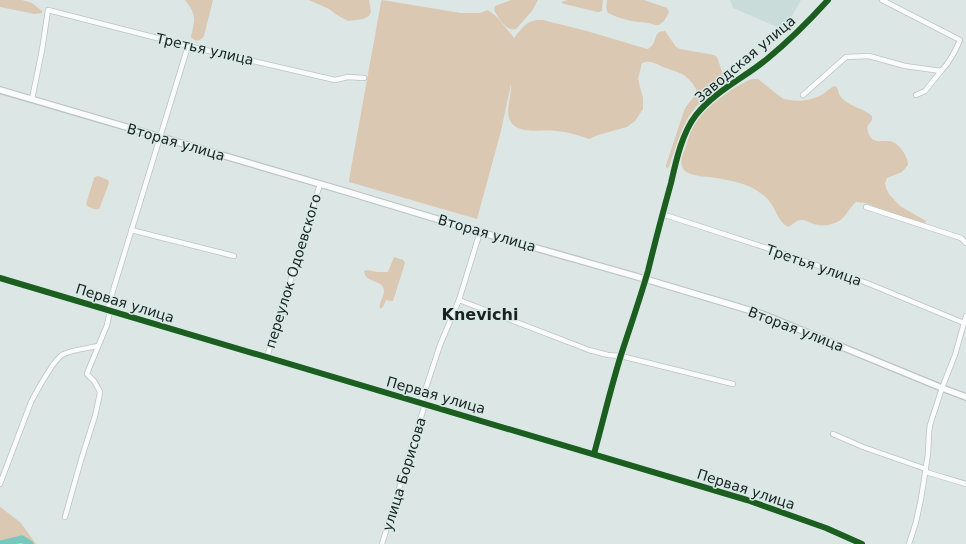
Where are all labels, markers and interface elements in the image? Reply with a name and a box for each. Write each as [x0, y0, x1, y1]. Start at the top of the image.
street label: Заводская улица [692, 12, 798, 106]
street label: Третья улица [154, 30, 255, 68]
street label: Вторая улица [125, 120, 227, 164]
street label: переулок Одоевского [262, 192, 324, 350]
street label: Вторая улица [436, 211, 538, 255]
street label: Третья улица [763, 241, 864, 289]
street label: Первая улица [74, 280, 176, 326]
street label: Вторая улица [746, 303, 846, 355]
district label: Knevichi [442, 305, 518, 324]
street label: Первая улица [385, 373, 487, 417]
street label: улица Борисова [379, 415, 429, 533]
street label: Первая улица [695, 466, 797, 512]

